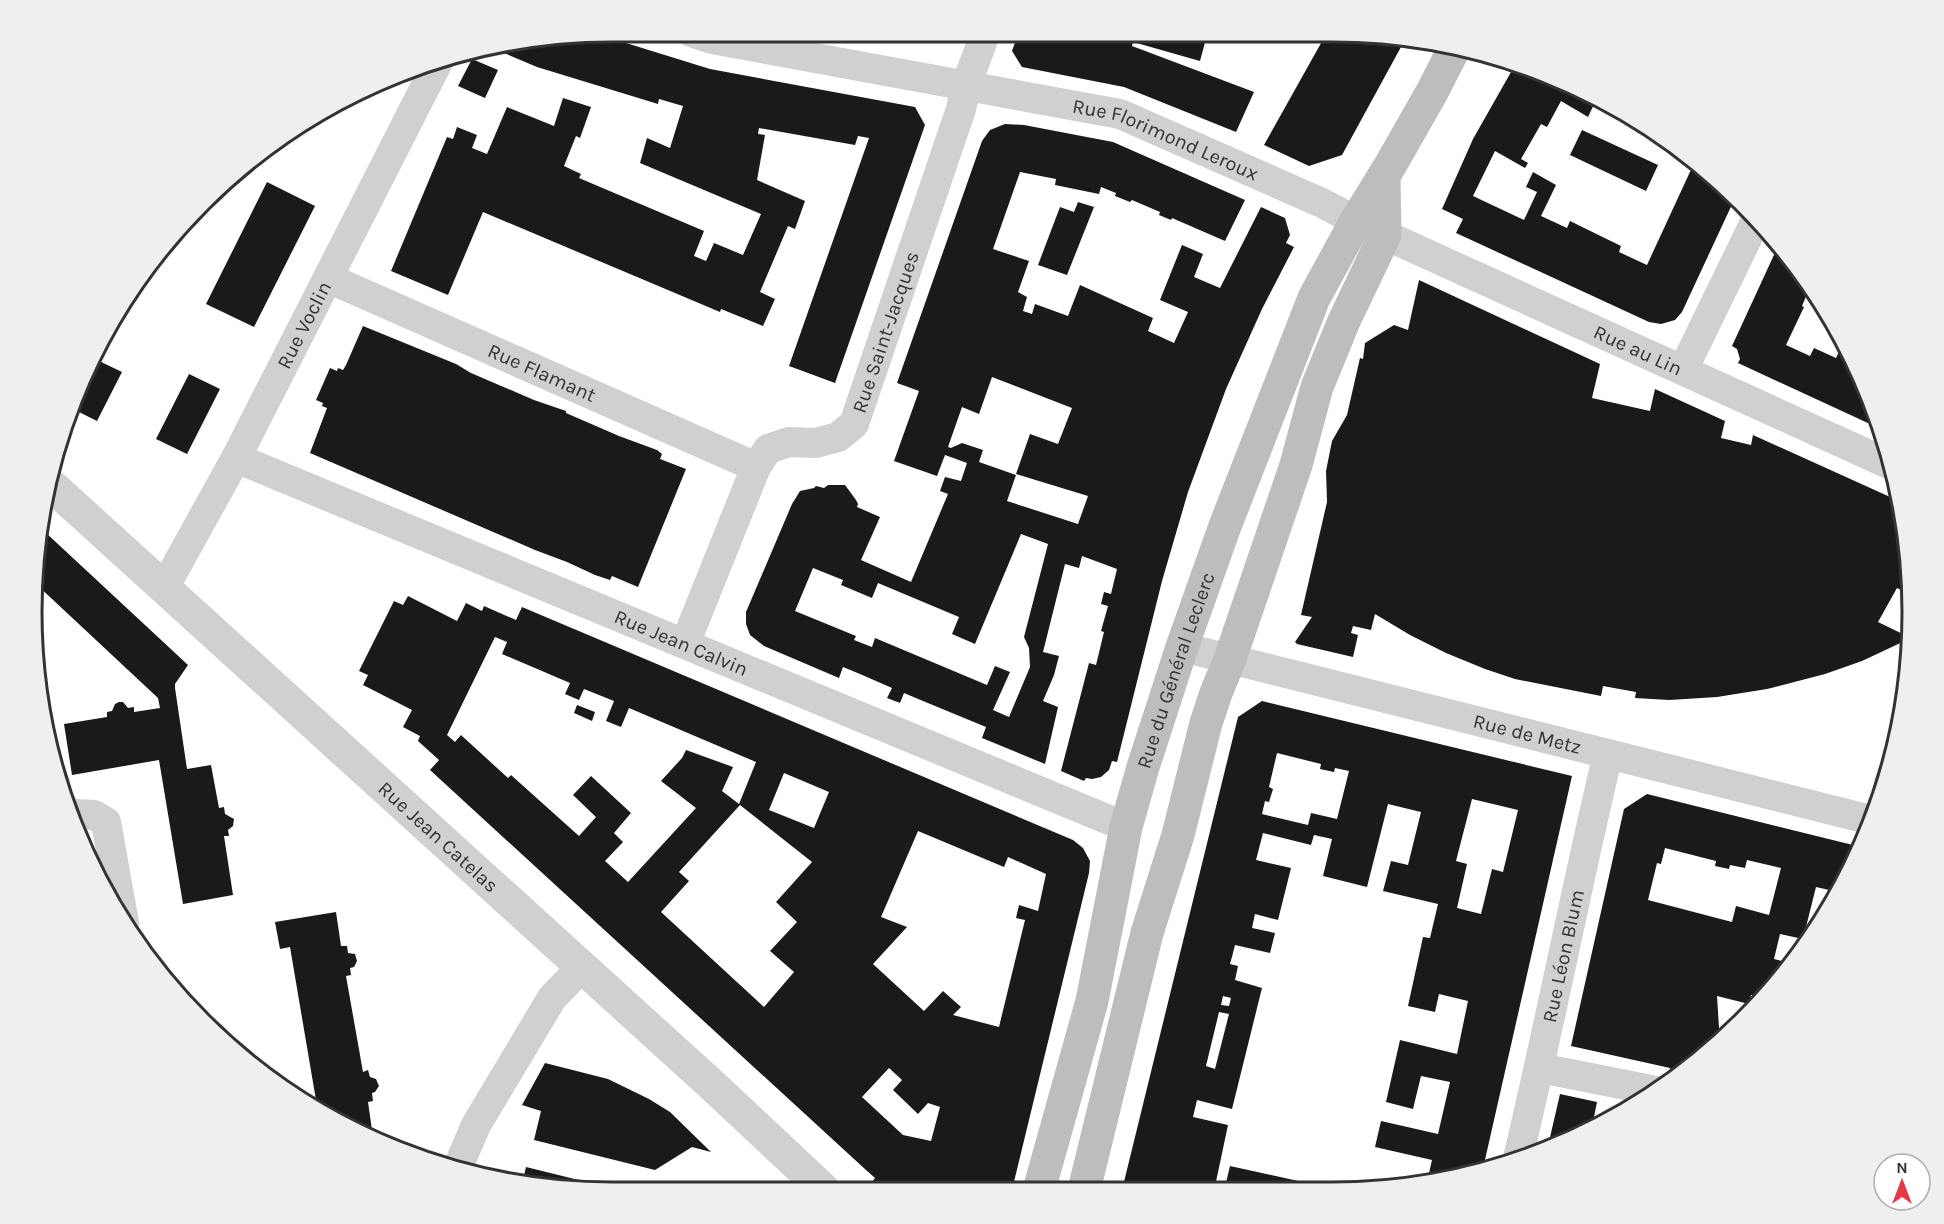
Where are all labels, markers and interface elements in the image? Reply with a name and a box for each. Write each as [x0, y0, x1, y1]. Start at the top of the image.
street label: Rue Florimond Leroux [1071, 94, 1262, 186]
street label: Rue Saint-Jacques [848, 248, 924, 416]
street label: Rue Voclin [273, 278, 336, 373]
street label: Rue au Lin [1590, 320, 1686, 381]
street label: Rue Flamant [484, 339, 600, 407]
street label: Rue du Général Leclerc [1132, 569, 1220, 771]
street label: Rue Jean Calvin [611, 605, 751, 681]
street label: Rue de Metz [1471, 710, 1584, 759]
street label: Rue Jean Catelas [374, 777, 503, 897]
street label: Rue Léon Blum [1538, 887, 1589, 1025]
north arrow [1872, 1152, 1932, 1212]
text: N [1896, 1158, 1908, 1177]

